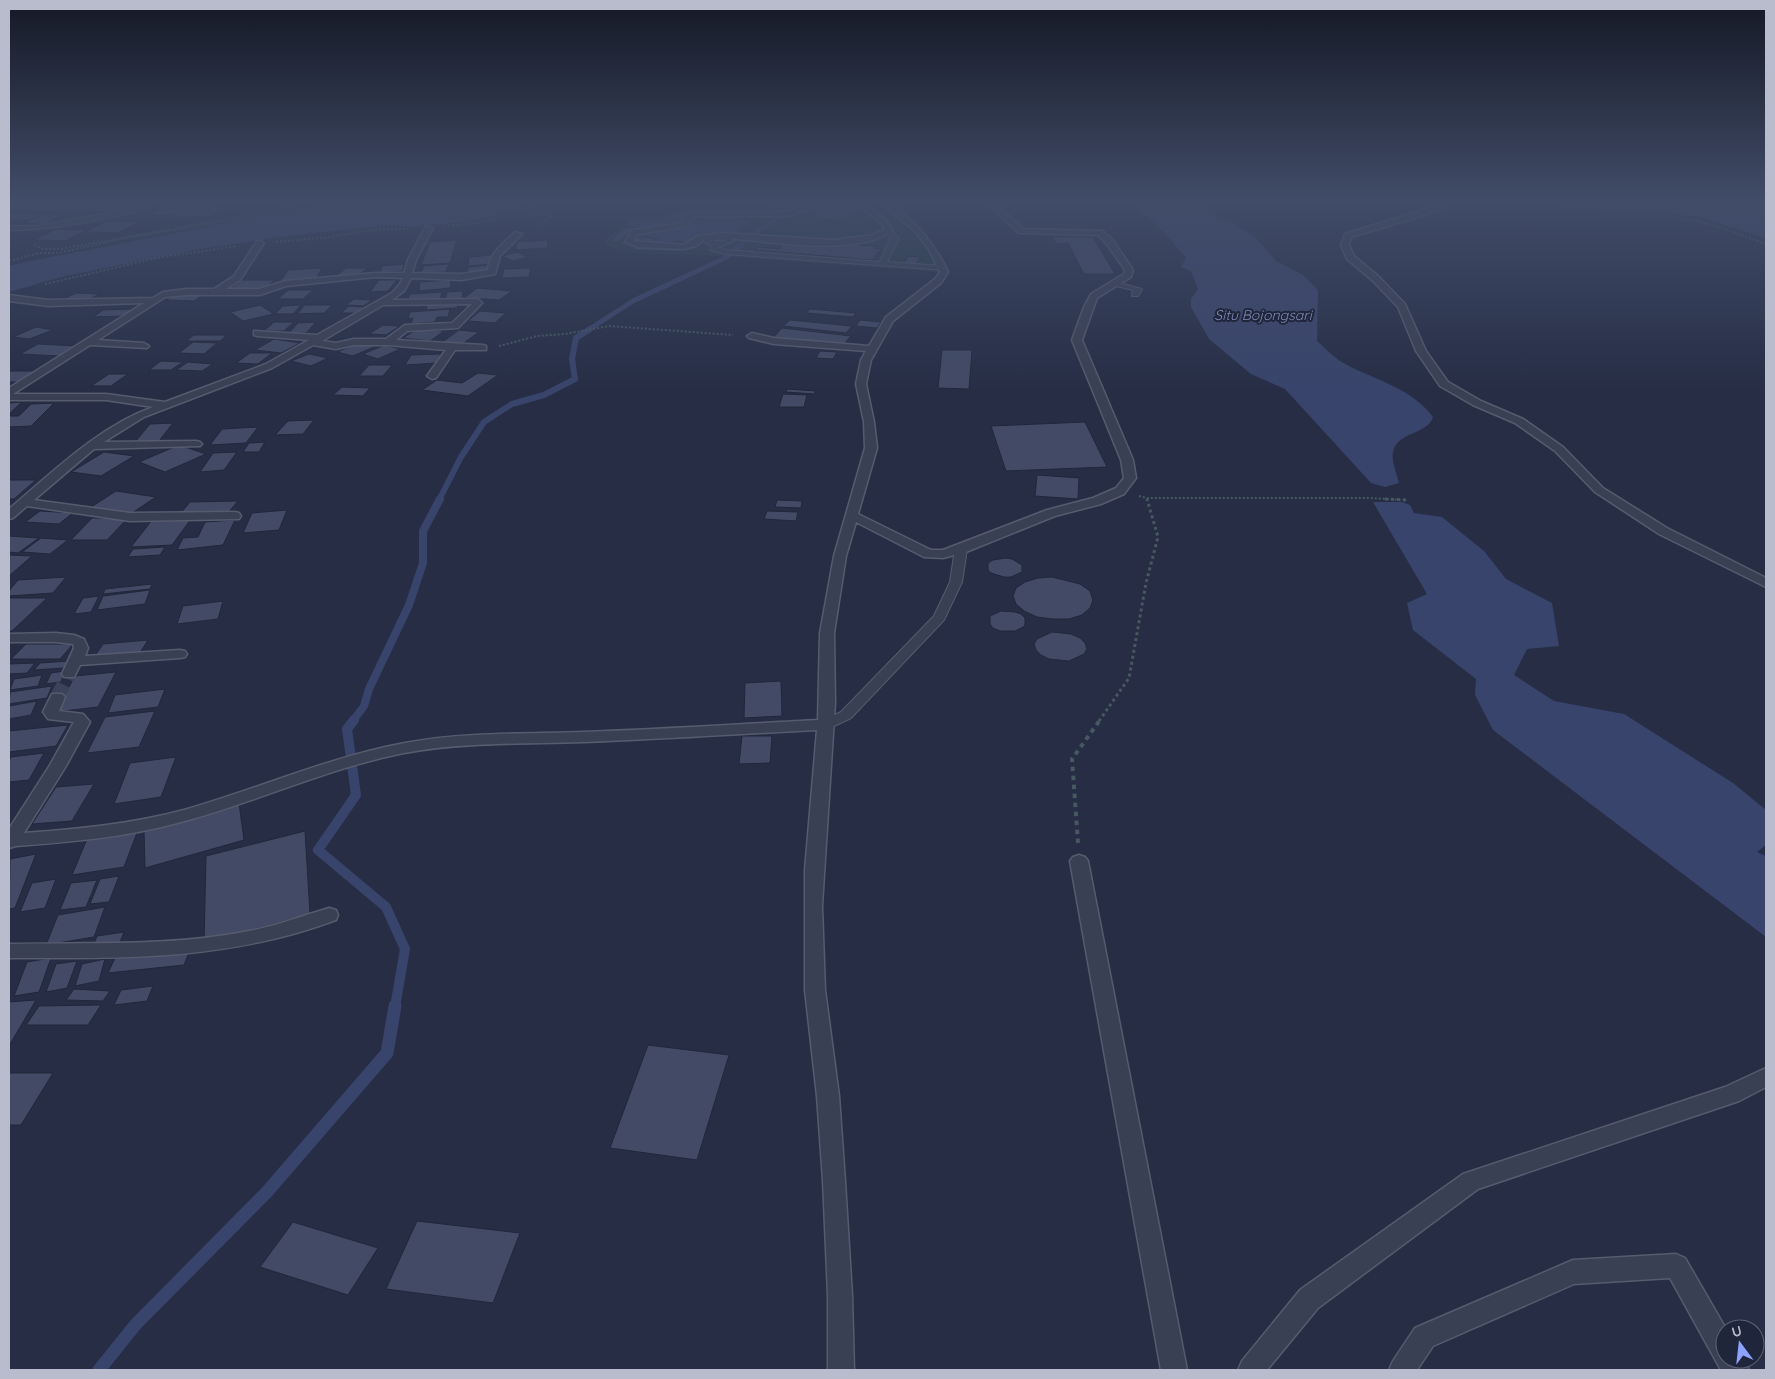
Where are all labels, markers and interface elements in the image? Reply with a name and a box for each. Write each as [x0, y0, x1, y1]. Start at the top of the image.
water label: Situ Bojongsari [1214, 306, 1314, 324]
north arrow [1715, 1319, 1765, 1369]
text: U [1730, 1321, 1744, 1341]

